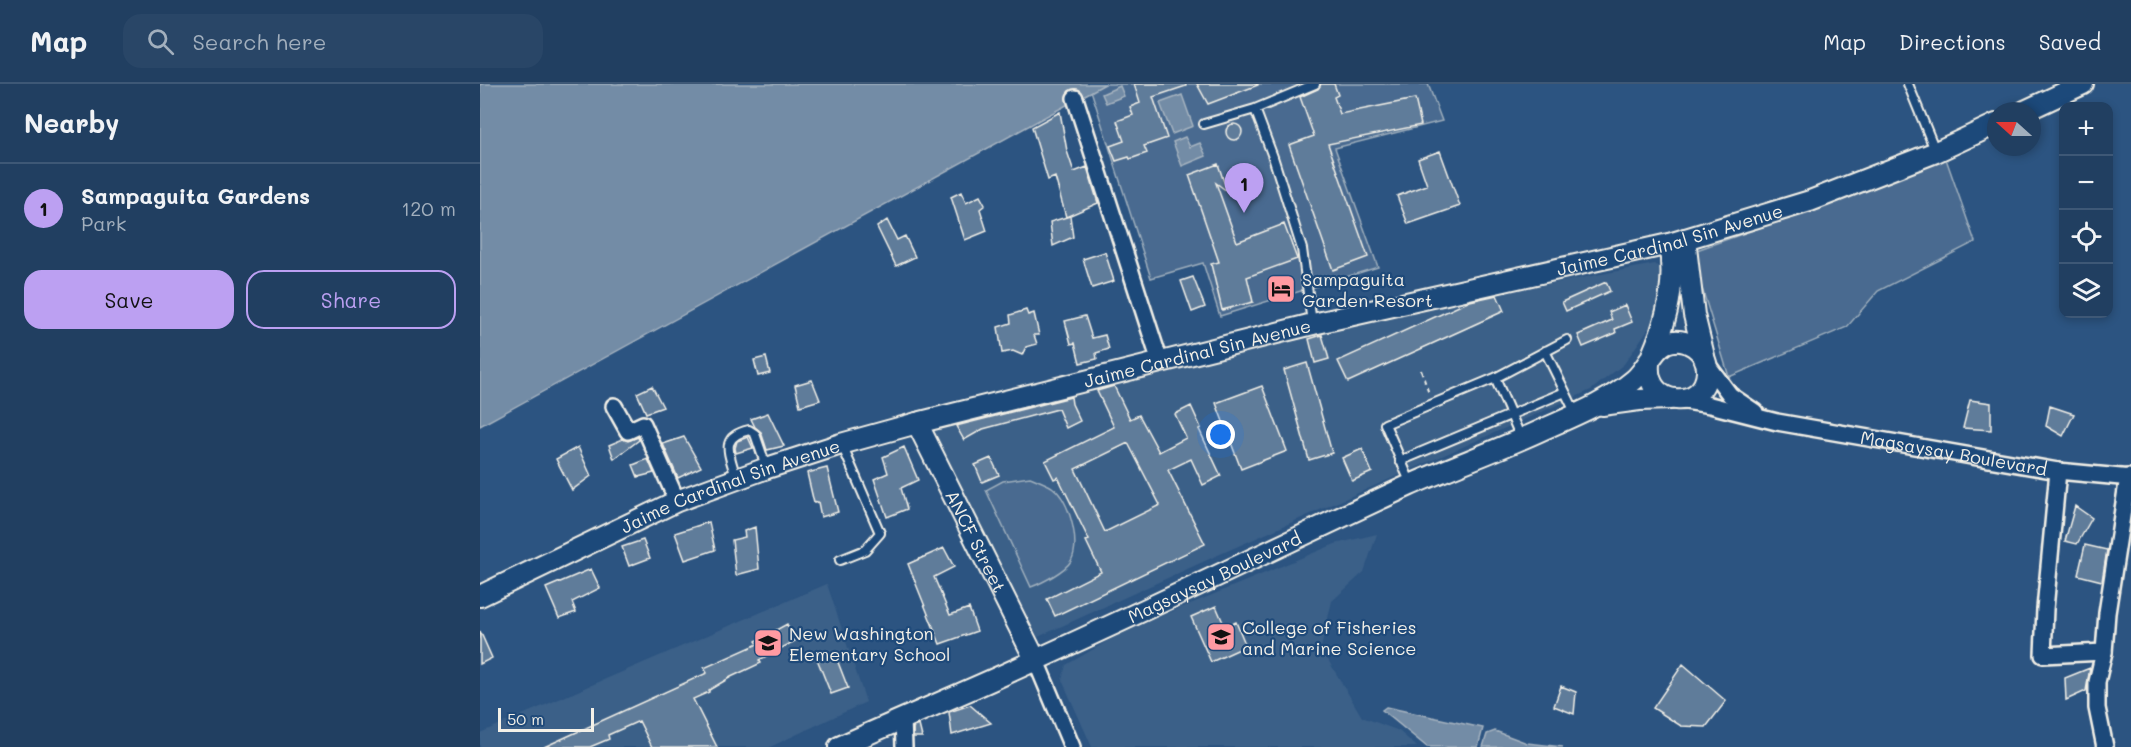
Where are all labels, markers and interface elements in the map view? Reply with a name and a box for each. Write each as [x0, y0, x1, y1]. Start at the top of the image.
search box [123, 14, 543, 68]
text: Map [30, 23, 87, 59]
icon: search [144, 25, 177, 58]
text: Search here [192, 27, 326, 56]
text: Map [1823, 28, 1866, 55]
text: Directions [1899, 28, 2006, 55]
text: Saved [2039, 28, 2101, 55]
north arrow [1987, 102, 2041, 156]
map controls [2059, 102, 2113, 318]
button: + [2059, 102, 2113, 156]
text: Nearby [24, 106, 119, 140]
button: − [2059, 156, 2113, 210]
pin: 1 [1224, 164, 1263, 213]
text: Sampaguita Gardens [81, 181, 310, 210]
text: 1 [39, 195, 48, 221]
text: 120 m [401, 195, 456, 221]
street label: Jaime Cardinal Sin Avenue [1554, 198, 1786, 281]
text: Park [81, 210, 126, 236]
button: locate [2059, 210, 2113, 264]
button: layers [2059, 264, 2113, 318]
place label: Sampaguita Garden Resort [1302, 267, 1433, 312]
button: Save [24, 270, 234, 329]
button: Share [246, 270, 456, 329]
hotel icon: Sampaguita Garden Resort [1265, 273, 1297, 305]
street label: Jaime Cardinal Sin Avenue [1081, 313, 1313, 393]
your location [1206, 420, 1235, 449]
street label: Magsaysay Boulevard [1859, 425, 2049, 481]
street label: Jaime Cardinal Sin Avenue [617, 433, 843, 538]
street label: ANCF Street [940, 486, 1012, 596]
street label: Magsaysay Boulevard [1124, 526, 1305, 628]
place label: College of Fisheries and Marine Science [1242, 615, 1417, 660]
place label: New Washington Elementary School [789, 621, 951, 666]
school or university icon: College of Fisheries and Marine Science [1205, 621, 1237, 653]
school or university icon: New Washington Elementary School [752, 627, 784, 659]
scale bar [498, 705, 594, 732]
text: 50 m [507, 708, 544, 729]

